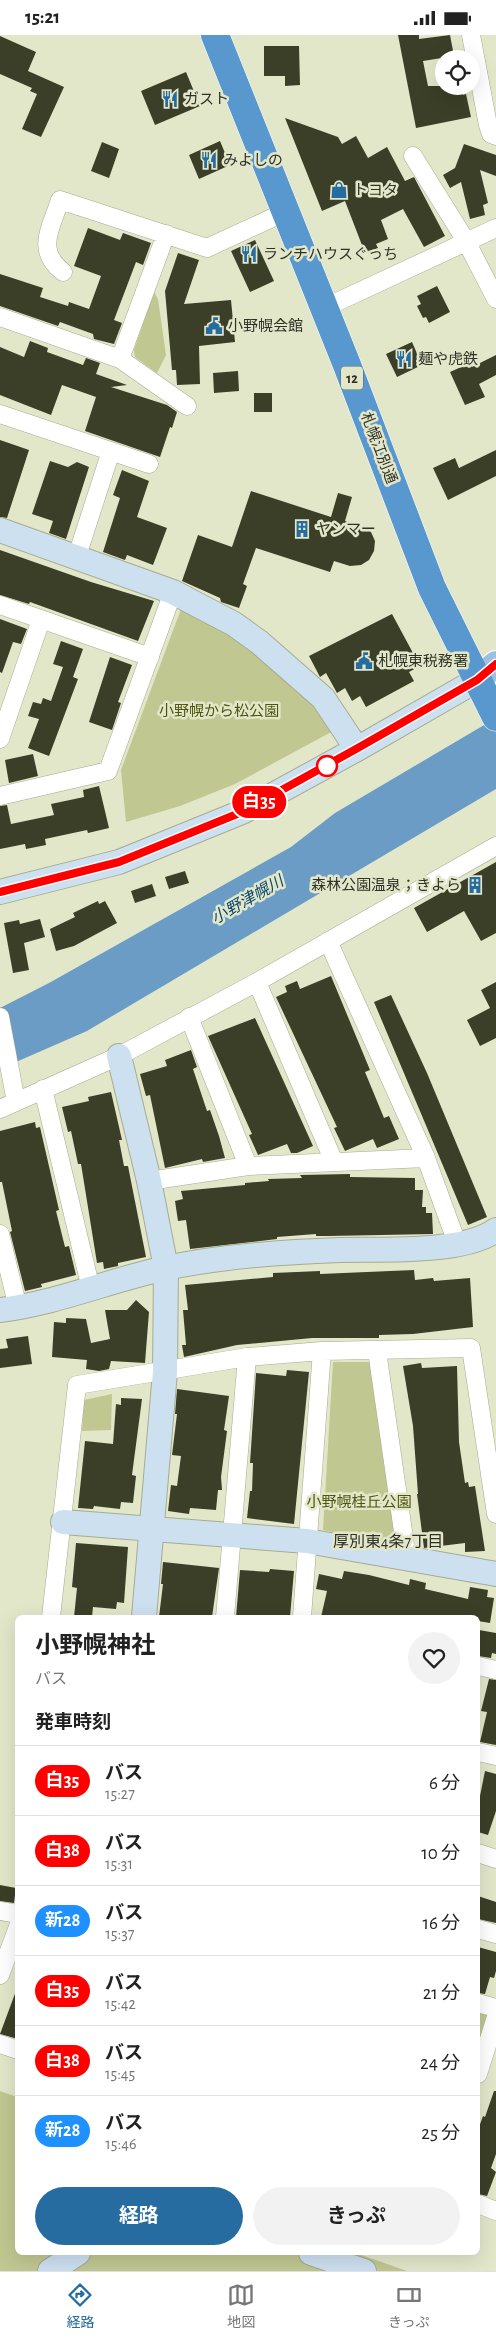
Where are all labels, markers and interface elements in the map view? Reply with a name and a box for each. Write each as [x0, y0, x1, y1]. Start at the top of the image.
text: 15:21 [25, 8, 60, 27]
map controls [435, 50, 480, 95]
button: locate [435, 50, 480, 95]
restaurant icon: ガスト [160, 89, 180, 109]
place label: ガスト [184, 91, 229, 107]
restaurant icon: みよしの [199, 150, 219, 170]
place label: みよしの [223, 152, 283, 168]
shop icon: トヨタ [329, 180, 349, 200]
place label: トヨタ [353, 182, 398, 198]
restaurant icon: ランチハウスぐっち [239, 244, 259, 264]
place label: ランチハウスぐっち [263, 246, 398, 262]
public building icon: 小野幌会館 [204, 316, 224, 336]
place label: 小野幌会館 [228, 318, 303, 334]
restaurant icon: 麺や虎鉄 [394, 349, 414, 369]
place label: 麺や虎鉄 [418, 351, 478, 367]
road number: 12 [341, 367, 363, 389]
street label: 札幌江別通 [358, 410, 400, 486]
building icon: ヤンマー [292, 519, 312, 539]
place label: ヤンマー [316, 522, 376, 537]
public building icon: 札幌東税務署 [354, 651, 374, 671]
place label: 札幌東税務署 [378, 653, 468, 669]
park label: 小野幌から松公園 [159, 703, 279, 719]
unlabelled marker [316, 755, 338, 777]
line badge: 白35 [230, 786, 288, 818]
text: 白35 [242, 793, 276, 811]
water label: 小野津幌川 [208, 871, 288, 927]
building icon: 森林公園温泉；きよら [465, 875, 485, 895]
place label: 森林公園温泉；きよら [311, 877, 461, 893]
park label: 小野幌桂丘公園 [306, 1494, 412, 1510]
district label: 厚別東4条7丁目 [333, 1533, 443, 1550]
button: heart [408, 1632, 460, 1684]
text: 小野幌神社 [35, 1634, 155, 1658]
text: バス [35, 1671, 67, 1687]
text: 発車時刻 [35, 1713, 111, 1732]
text: バス [105, 1764, 143, 1783]
text: 白35 [46, 1772, 79, 1790]
text: 6 分 [429, 1774, 460, 1793]
text: 15:27 [105, 1786, 135, 1802]
text: バス [105, 1834, 143, 1853]
text: 白38 [45, 1842, 80, 1860]
text: 10 分 [421, 1844, 460, 1863]
text: 15:31 [105, 1856, 133, 1872]
text: バス [105, 1904, 143, 1923]
text: 新28 [45, 1912, 80, 1930]
text: 16 分 [422, 1914, 460, 1933]
text: 15:37 [105, 1926, 134, 1942]
text: バス [105, 1974, 143, 1993]
text: 白35 [46, 1982, 79, 2000]
text: 21 分 [423, 1984, 460, 2003]
text: 15:42 [105, 1996, 136, 2012]
text: バス [105, 2044, 143, 2063]
text: 白38 [45, 2052, 80, 2070]
text: 24 分 [420, 2054, 460, 2073]
text: 15:45 [105, 2066, 135, 2082]
text: バス [105, 2114, 143, 2133]
text: 新28 [45, 2122, 80, 2140]
text: 25 分 [421, 2124, 460, 2143]
text: 15:46 [105, 2136, 136, 2152]
button: 経路 [35, 2187, 243, 2245]
button: きっぷ [253, 2187, 460, 2245]
tab: 経路 [66, 2281, 94, 2332]
tab: 地図 [227, 2281, 255, 2332]
tab: きっぷ [388, 2281, 430, 2332]

